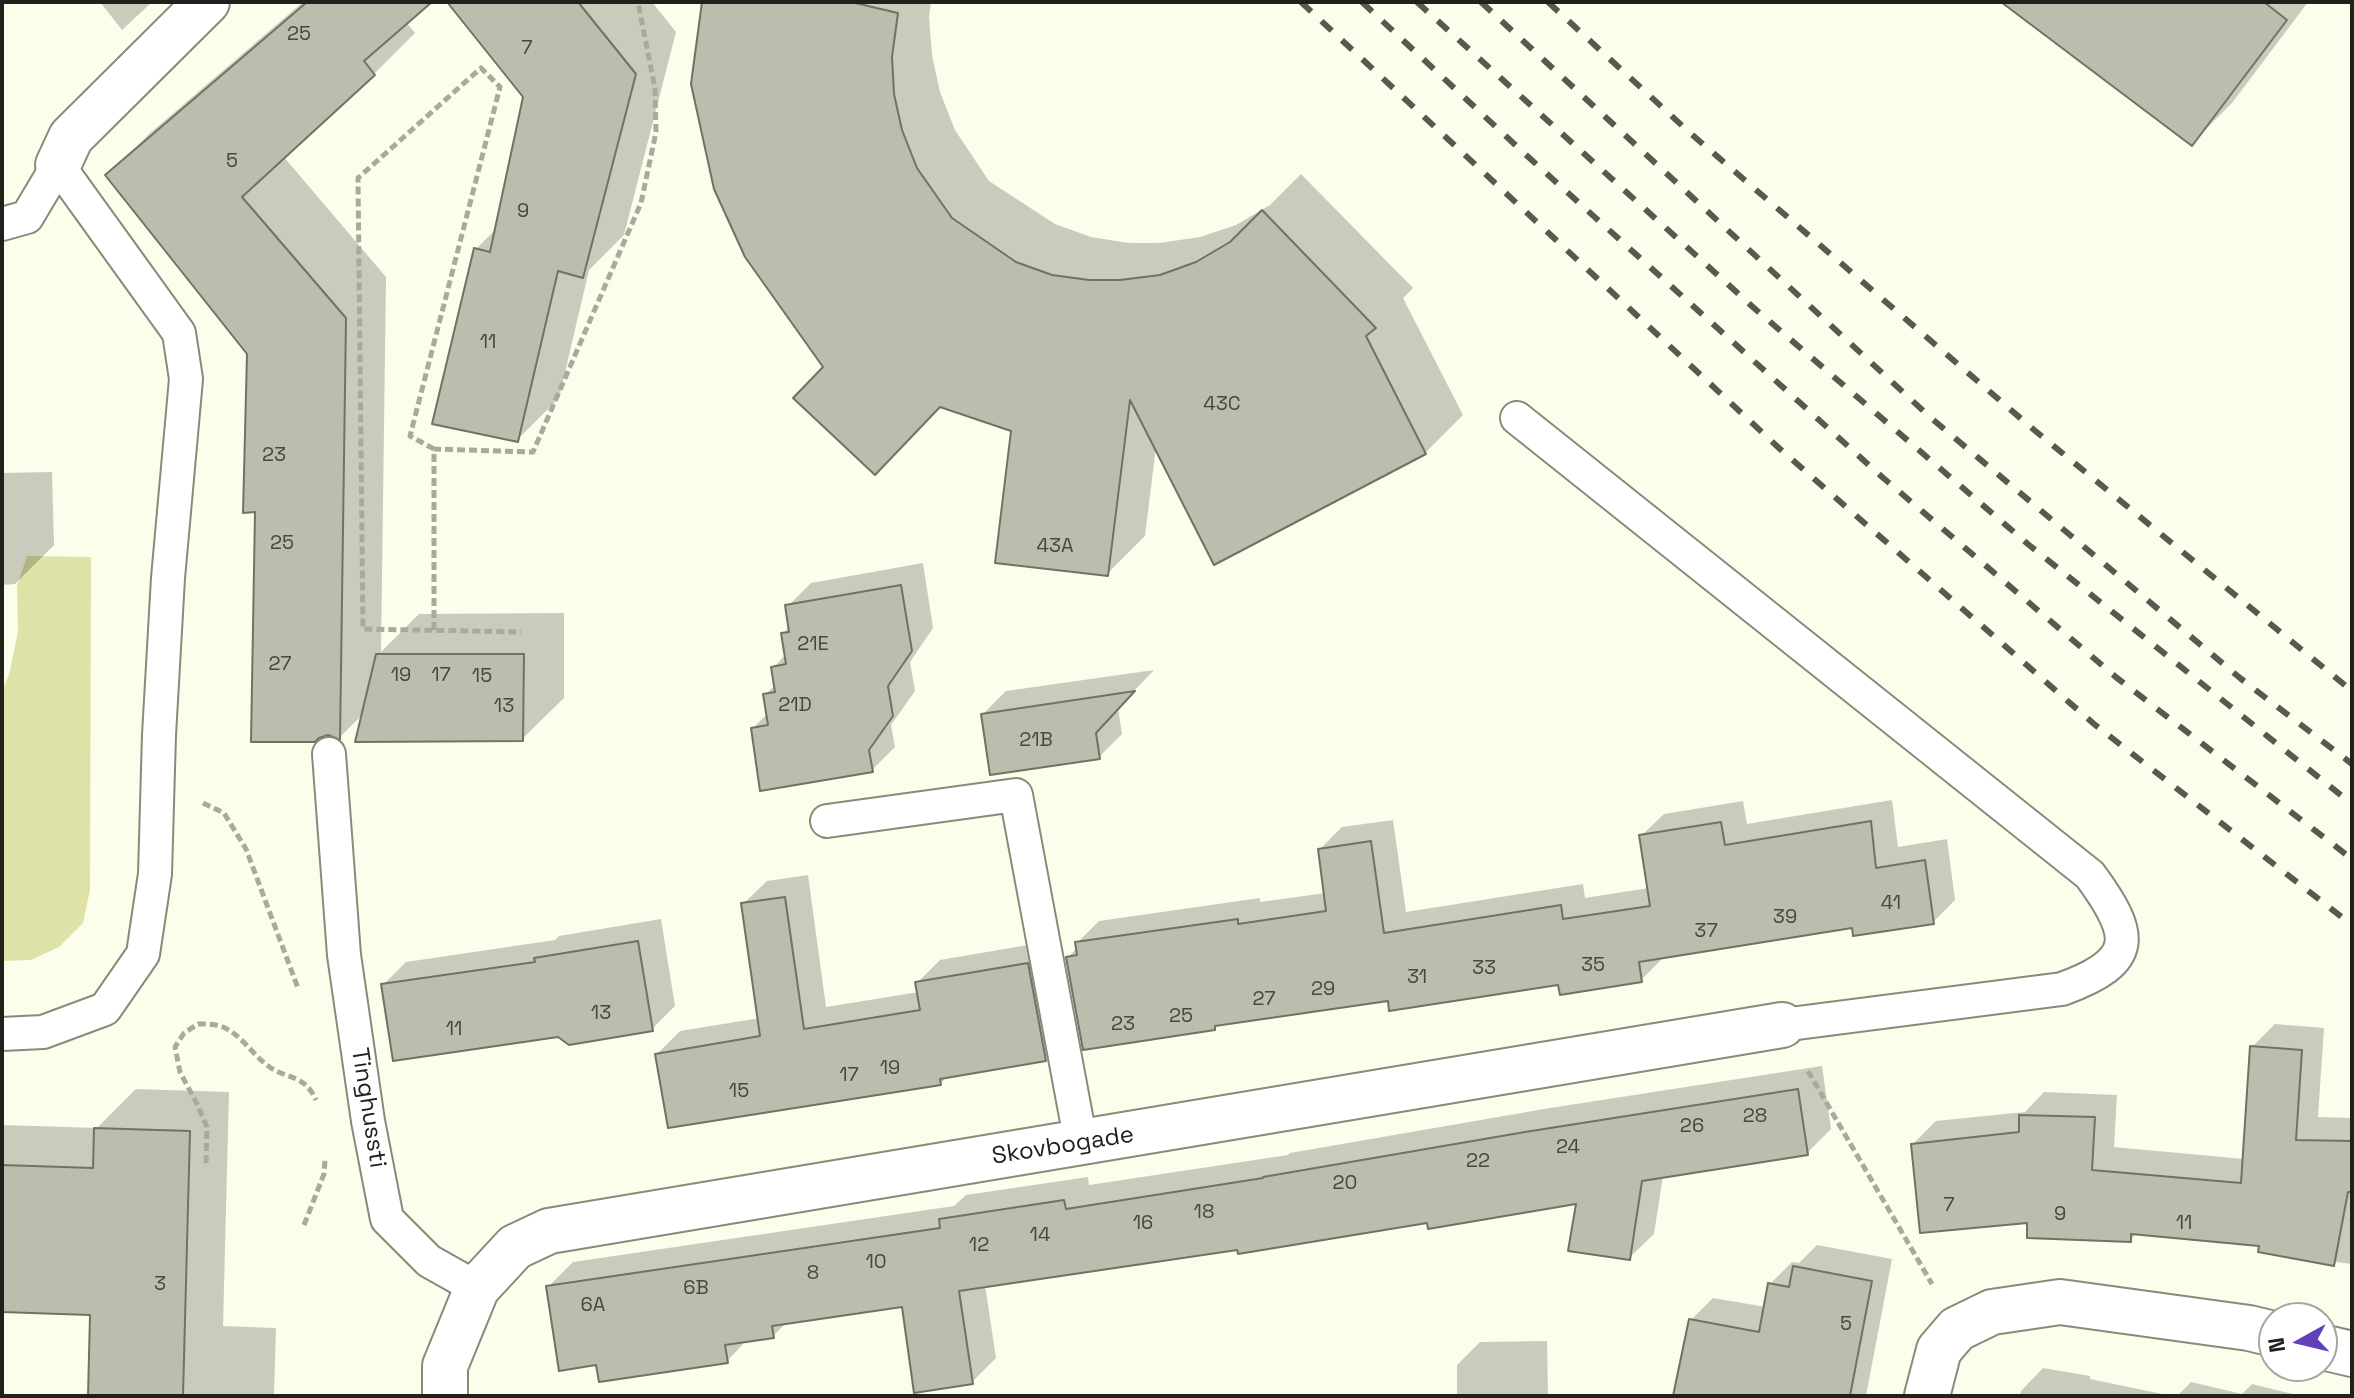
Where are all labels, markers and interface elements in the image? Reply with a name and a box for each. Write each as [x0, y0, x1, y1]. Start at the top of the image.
house number: 25 [287, 23, 311, 47]
house number: 7 [521, 37, 533, 61]
house number: 5 [226, 150, 238, 174]
house number: 9 [517, 200, 529, 224]
house number: 11 [480, 331, 496, 355]
house number: 43C [1203, 393, 1241, 417]
house number: 23 [262, 444, 286, 468]
house number: 25 [270, 532, 294, 556]
house number: 43A [1036, 535, 1074, 559]
house number: 21E [797, 633, 829, 657]
house number: 27 [268, 653, 292, 677]
house number: 19 [391, 664, 411, 688]
house number: 17 [431, 664, 451, 688]
house number: 15 [472, 665, 492, 689]
house number: 21D [778, 694, 812, 718]
house number: 13 [494, 695, 514, 719]
house number: 21B [1019, 729, 1053, 753]
house number: 41 [1881, 892, 1901, 916]
house number: 39 [1773, 906, 1797, 930]
house number: 37 [1694, 920, 1718, 944]
house number: 35 [1581, 954, 1605, 978]
house number: 33 [1472, 957, 1496, 981]
house number: 31 [1407, 966, 1427, 990]
house number: 29 [1311, 978, 1335, 1002]
house number: 27 [1252, 988, 1276, 1012]
house number: 13 [591, 1002, 611, 1026]
house number: 25 [1169, 1005, 1193, 1029]
house number: 23 [1111, 1013, 1135, 1037]
house number: 11 [446, 1018, 462, 1042]
street label: Tinghussti [344, 1046, 392, 1170]
house number: 19 [880, 1057, 900, 1081]
house number: 17 [839, 1064, 859, 1088]
house number: 15 [729, 1080, 749, 1104]
house number: 28 [1743, 1105, 1767, 1129]
house number: 26 [1680, 1115, 1704, 1139]
street label: Skovbogade [990, 1121, 1136, 1171]
house number: 24 [1556, 1136, 1580, 1160]
house number: 22 [1466, 1150, 1490, 1174]
house number: 20 [1333, 1172, 1357, 1196]
house number: 7 [1943, 1194, 1955, 1218]
house number: 18 [1194, 1201, 1214, 1225]
house number: 9 [2054, 1203, 2066, 1227]
house number: 16 [1133, 1212, 1153, 1236]
house number: 11 [2176, 1212, 2192, 1236]
house number: 14 [1030, 1224, 1050, 1248]
house number: 12 [969, 1234, 989, 1258]
house number: 10 [865, 1251, 887, 1275]
house number: 8 [807, 1262, 819, 1286]
house number: 3 [154, 1273, 166, 1297]
house number: 6B [683, 1277, 709, 1301]
house number: 6A [581, 1294, 605, 1318]
north arrow [2258, 1302, 2338, 1382]
house number: 5 [1840, 1313, 1852, 1337]
text: N [2261, 1336, 2291, 1354]

